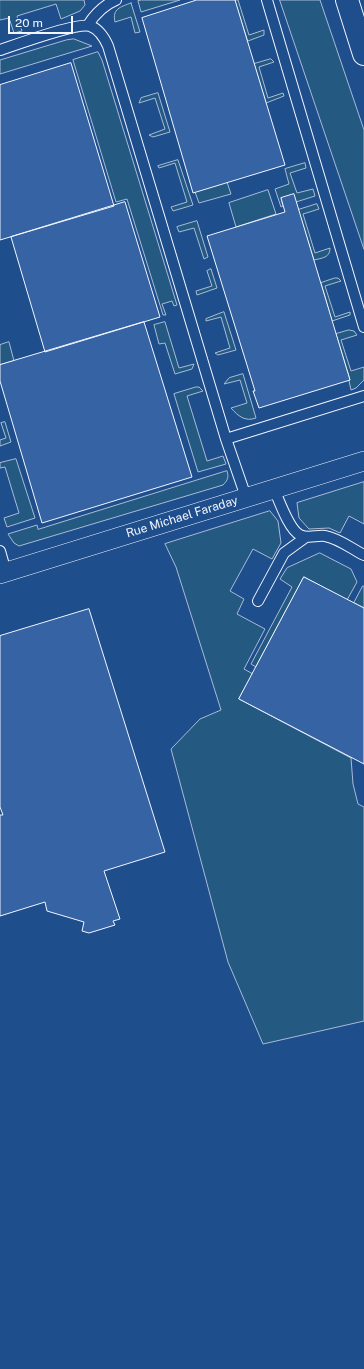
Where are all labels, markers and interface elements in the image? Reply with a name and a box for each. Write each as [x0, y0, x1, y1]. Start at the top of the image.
scale bar [10, 8, 75, 34]
text: 20 m [15, 16, 43, 30]
street label: Rue Michael Faraday [124, 493, 240, 541]

